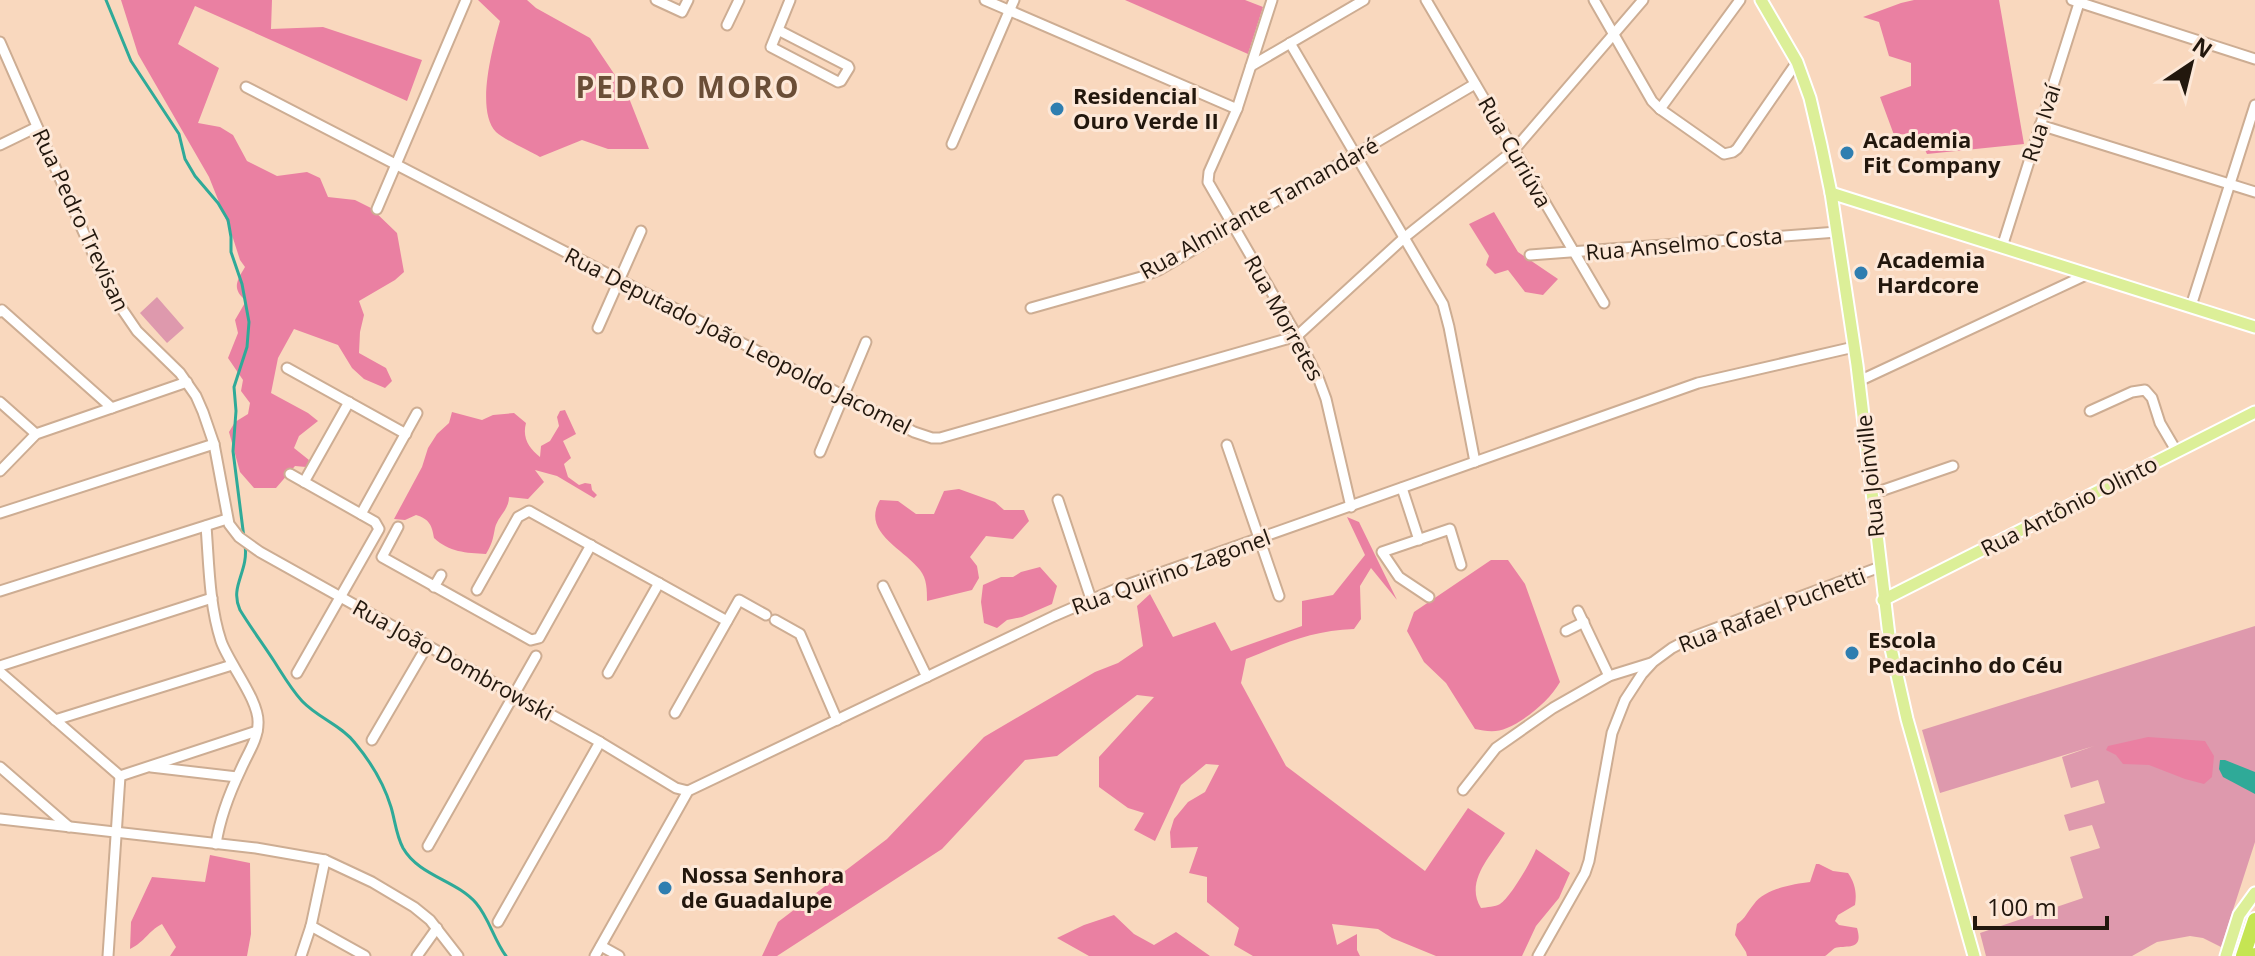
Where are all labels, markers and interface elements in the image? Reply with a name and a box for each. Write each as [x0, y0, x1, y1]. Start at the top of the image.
north arrow [2151, 24, 2231, 104]
text: N [2187, 29, 2219, 64]
district label: PEDRO MORO [575, 66, 801, 107]
place label: Residencial Ouro Verde II [1073, 80, 1219, 135]
street label: Rua Ivaí [2013, 80, 2067, 165]
street label: Rua Curiúva [1472, 90, 1560, 213]
marker: Residencial Ouro Verde II [1048, 100, 1066, 118]
street label: Rua Pedro Trevisan [26, 123, 137, 316]
place label: Academia Fit Company [1863, 124, 2001, 179]
street label: Rua Almirante Tamandaré [1134, 129, 1383, 285]
marker: Academia Fit Company [1838, 144, 1856, 162]
street label: Rua Anselmo Costa [1584, 219, 1784, 267]
street label: Rua Deputado João Leopoldo Jacomel [560, 239, 917, 441]
place label: Academia Hardcore [1877, 244, 1985, 299]
street label: Rua Morretes [1238, 249, 1332, 386]
marker: Academia Hardcore [1852, 264, 1870, 282]
street label: Rua Joinville [1848, 413, 1890, 539]
street label: Rua Antônio Olinto [1975, 448, 2162, 563]
street label: Rua Quirino Zagonel [1067, 521, 1274, 621]
street label: Rua Rafael Puchetti [1674, 560, 1870, 659]
street label: Rua João Dombrowski [348, 591, 559, 727]
place label: Escola Pedacinho do Céu [1868, 624, 2063, 679]
marker: Escola Pedacinho do Céu [1843, 644, 1861, 662]
place label: Nossa Senhora de Guadalupe [681, 859, 844, 914]
marker: Nossa Senhora de Guadalupe [656, 879, 674, 897]
scale bar [1975, 880, 2107, 930]
text: 100 m [1987, 890, 2057, 923]

